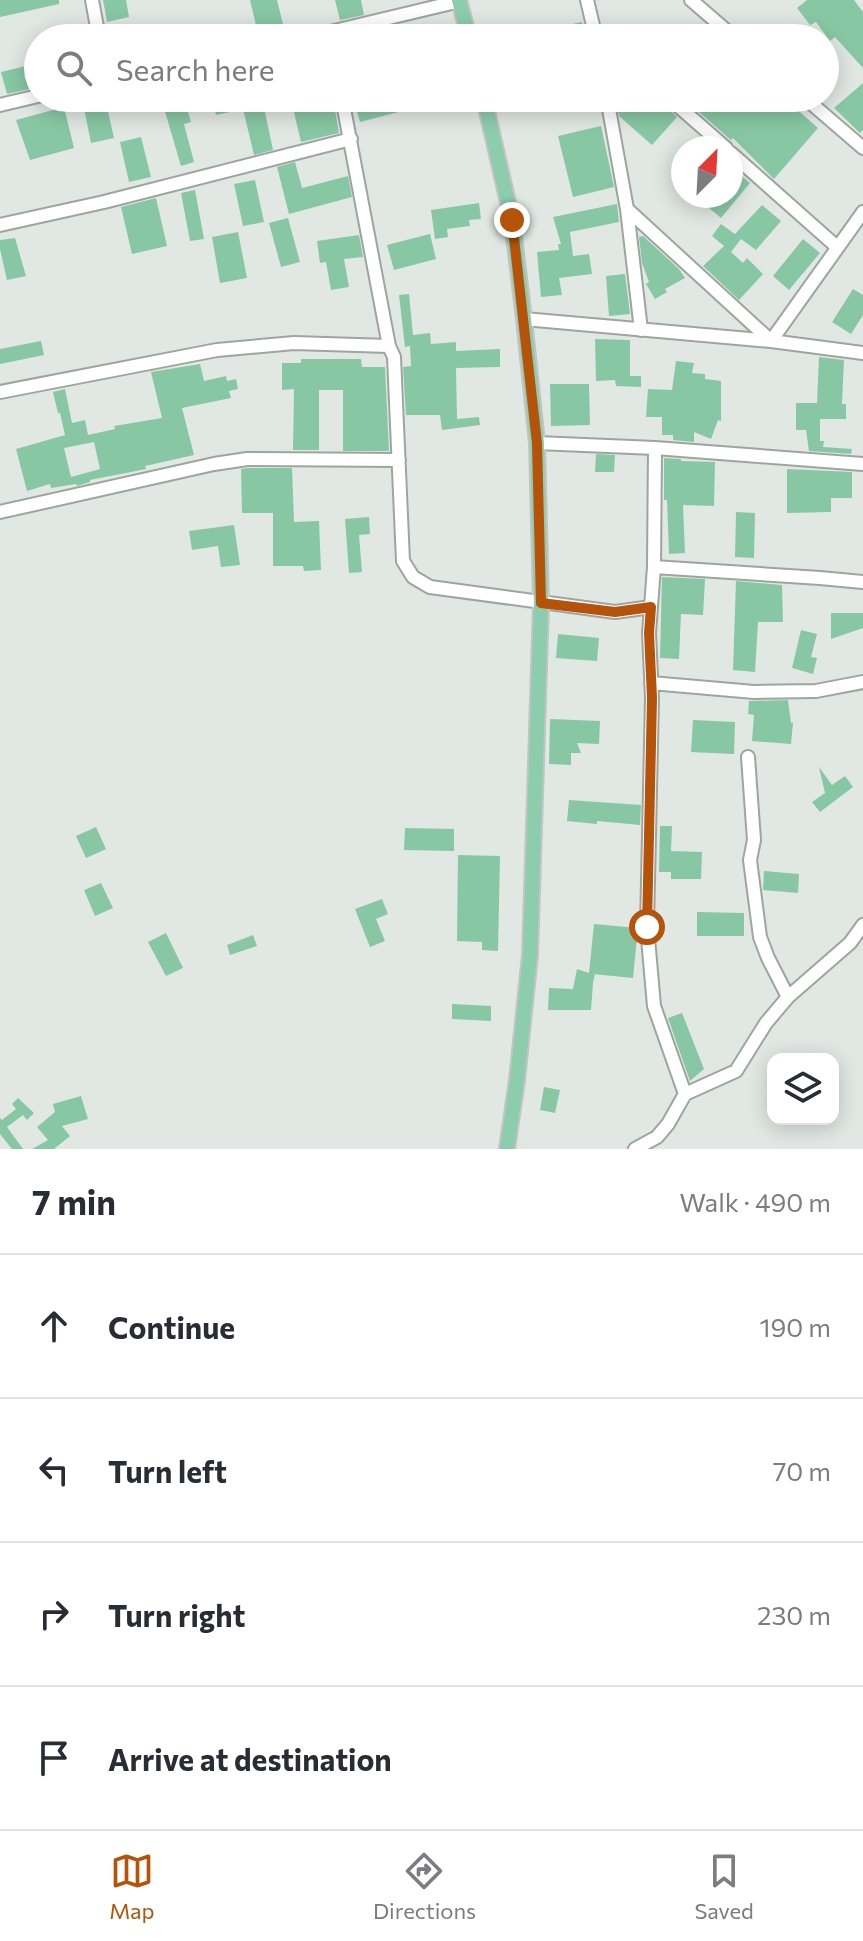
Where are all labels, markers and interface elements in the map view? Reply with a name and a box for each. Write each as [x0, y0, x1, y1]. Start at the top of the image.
search box [24, 24, 839, 112]
icon: search [52, 46, 96, 90]
text: Search here [116, 50, 275, 87]
north arrow [671, 136, 743, 208]
route end [494, 202, 530, 238]
route start [629, 909, 665, 945]
map controls [767, 1053, 839, 1125]
button: layers [767, 1053, 839, 1125]
text: 7 min [32, 1180, 116, 1222]
text: Walk · 490 m [679, 1186, 831, 1217]
icon: ahead [32, 1304, 76, 1348]
text: Continue [108, 1308, 235, 1345]
text: 190 m [759, 1311, 831, 1342]
icon: left [32, 1448, 76, 1492]
text: Turn left [108, 1452, 227, 1489]
text: 70 m [773, 1455, 831, 1486]
icon: right [32, 1592, 76, 1636]
text: Turn right [108, 1596, 245, 1633]
text: 230 m [757, 1599, 831, 1630]
icon: arrive [32, 1736, 76, 1780]
text: Arrive at destination [108, 1740, 392, 1777]
tab: Map [109, 1849, 155, 1924]
tab: Directions [373, 1849, 476, 1924]
tab: Saved [694, 1849, 754, 1924]

